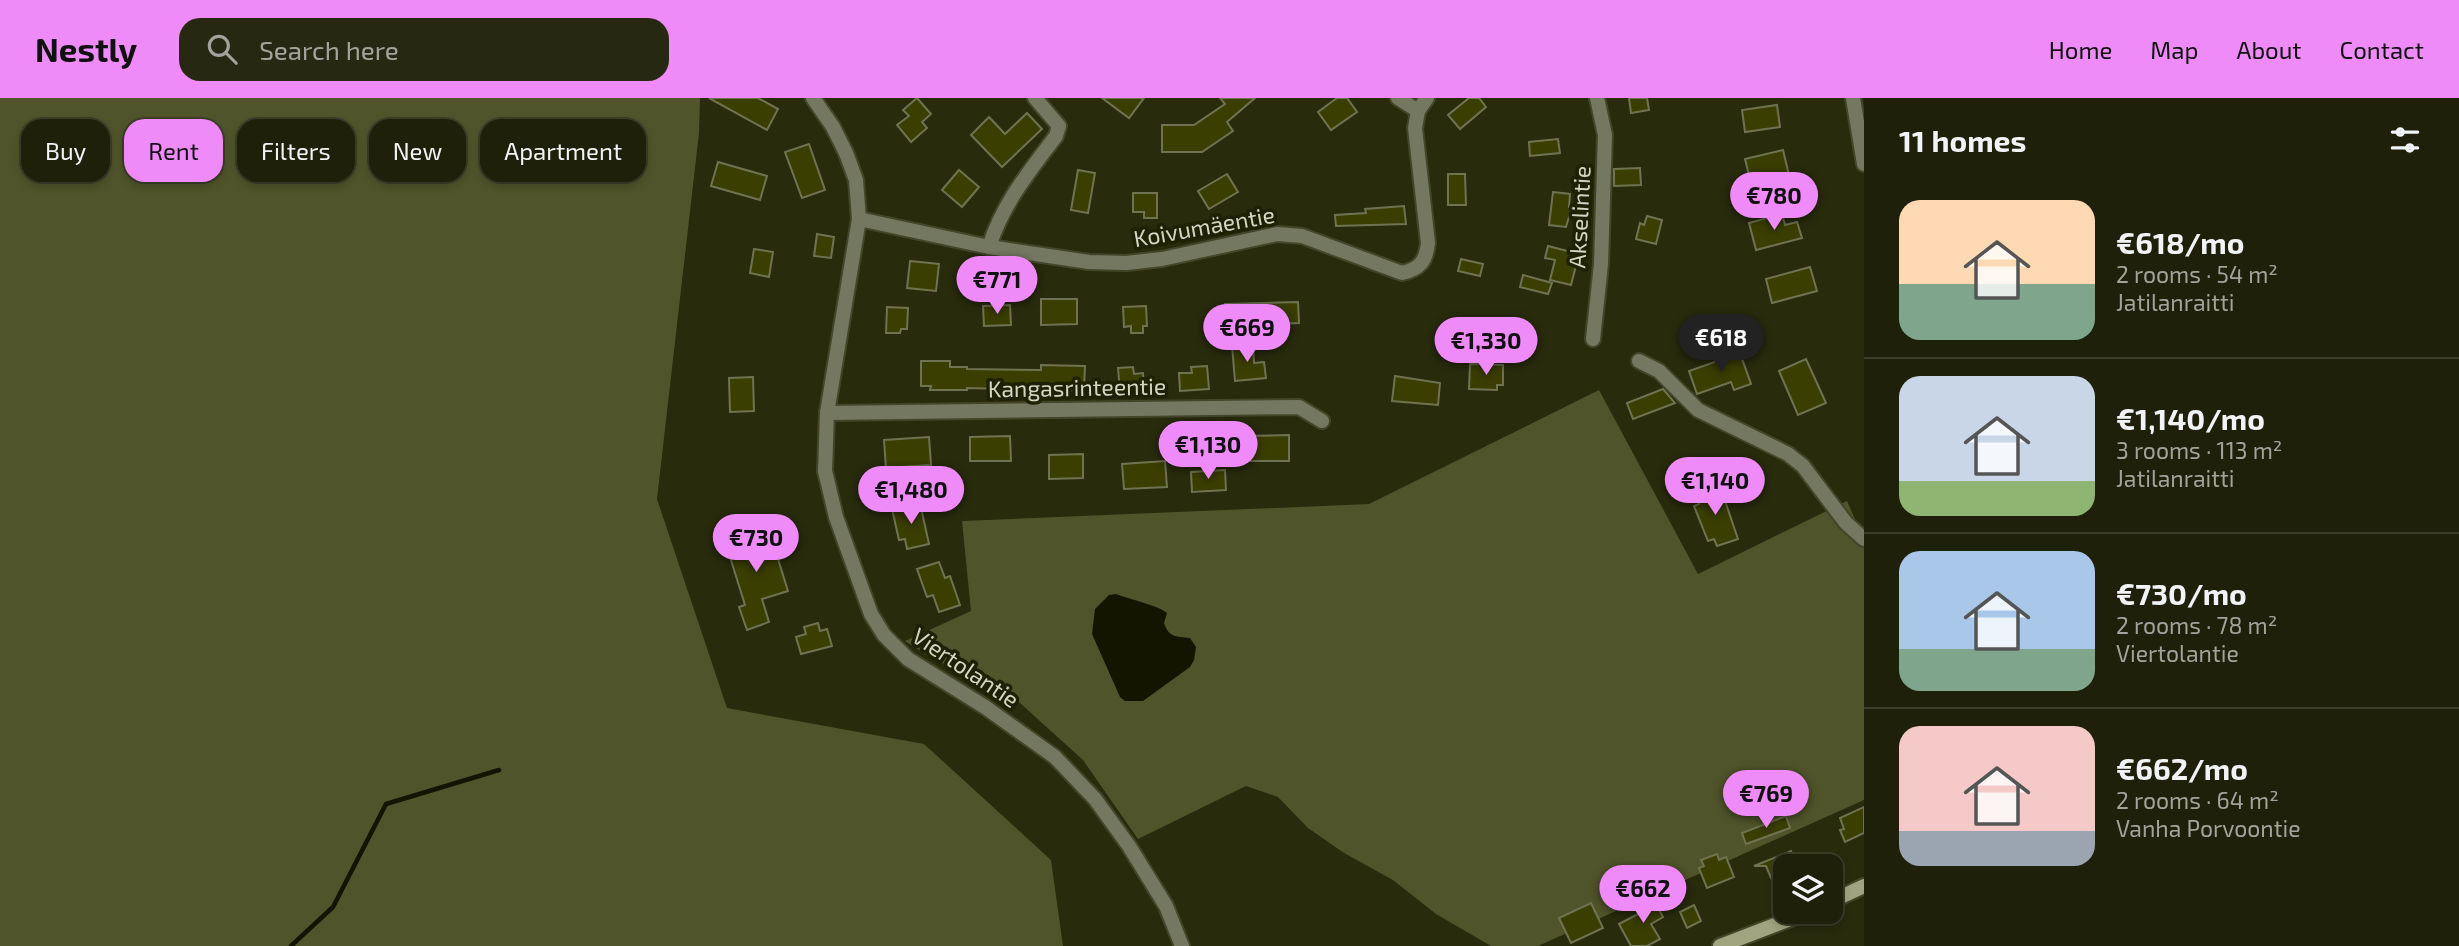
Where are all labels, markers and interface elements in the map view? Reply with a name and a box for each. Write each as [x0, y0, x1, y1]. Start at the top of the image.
search box [179, 18, 669, 81]
text: Nestly [35, 29, 137, 69]
icon: search [203, 30, 241, 68]
text: Search here [259, 34, 399, 65]
text: Home [2049, 35, 2112, 64]
text: Map [2150, 35, 2198, 64]
text: About [2236, 35, 2302, 64]
text: Contact [2340, 35, 2424, 64]
chip: Buy [21, 119, 110, 182]
chip: Rent [124, 119, 223, 182]
chip: Filters [237, 119, 355, 182]
chip: New [369, 119, 466, 182]
chip: Apartment [480, 119, 646, 182]
icon: filters [2386, 121, 2424, 159]
text: 11 homes [1899, 122, 2026, 158]
street label: Akselintie [1562, 165, 1596, 269]
pin: €780 [1733, 172, 1815, 232]
text: €780 [1746, 181, 1802, 209]
street label: Koivumäentie [1131, 200, 1277, 252]
text: €618/mo [2116, 224, 2244, 260]
icon: home [1955, 228, 2039, 312]
pin: €771 [956, 256, 1038, 316]
text: 2 rooms · 54 m² [2116, 260, 2278, 288]
text: €771 [973, 265, 1022, 293]
text: Jatilanraitti [2116, 288, 2235, 316]
pin: €669 [1206, 304, 1288, 364]
text: €669 [1219, 313, 1275, 341]
pin: €618 [1680, 314, 1762, 374]
pin: €1,330 [1429, 317, 1543, 377]
text: €618 [1695, 323, 1747, 351]
text: €1,330 [1451, 326, 1521, 354]
street label: Kangasrinteentie [987, 371, 1167, 403]
text: €1,140/mo [2116, 400, 2265, 436]
icon: home [1955, 404, 2039, 488]
pin: €1,130 [1151, 422, 1265, 481]
text: €1,130 [1175, 430, 1241, 458]
text: 3 rooms · 113 m² [2116, 436, 2282, 464]
pin: €1,140 [1658, 458, 1772, 517]
text: Jatilanraitti [2116, 464, 2235, 492]
pin: €1,480 [854, 466, 968, 526]
text: €1,140 [1681, 466, 1749, 494]
text: €1,480 [874, 475, 948, 503]
pin: €730 [715, 514, 797, 574]
text: €730 [729, 523, 783, 551]
text: €730/mo [2116, 575, 2247, 611]
icon: home [1955, 579, 2039, 663]
text: 2 rooms · 78 m² [2116, 611, 2277, 639]
street label: Viertolantie [907, 621, 1025, 713]
text: Viertolantie [2116, 639, 2239, 667]
text: €662/mo [2116, 750, 2248, 786]
icon: home [1955, 754, 2039, 838]
pin: €769 [1725, 770, 1807, 830]
text: €769 [1739, 779, 1793, 807]
text: 2 rooms · 64 m² [2116, 786, 2279, 814]
text: Vanha Porvoontie [2116, 814, 2301, 842]
map controls [1773, 854, 1843, 924]
button: layers [1773, 854, 1843, 924]
pin: €662 [1602, 866, 1684, 925]
text: €662 [1615, 874, 1671, 902]

